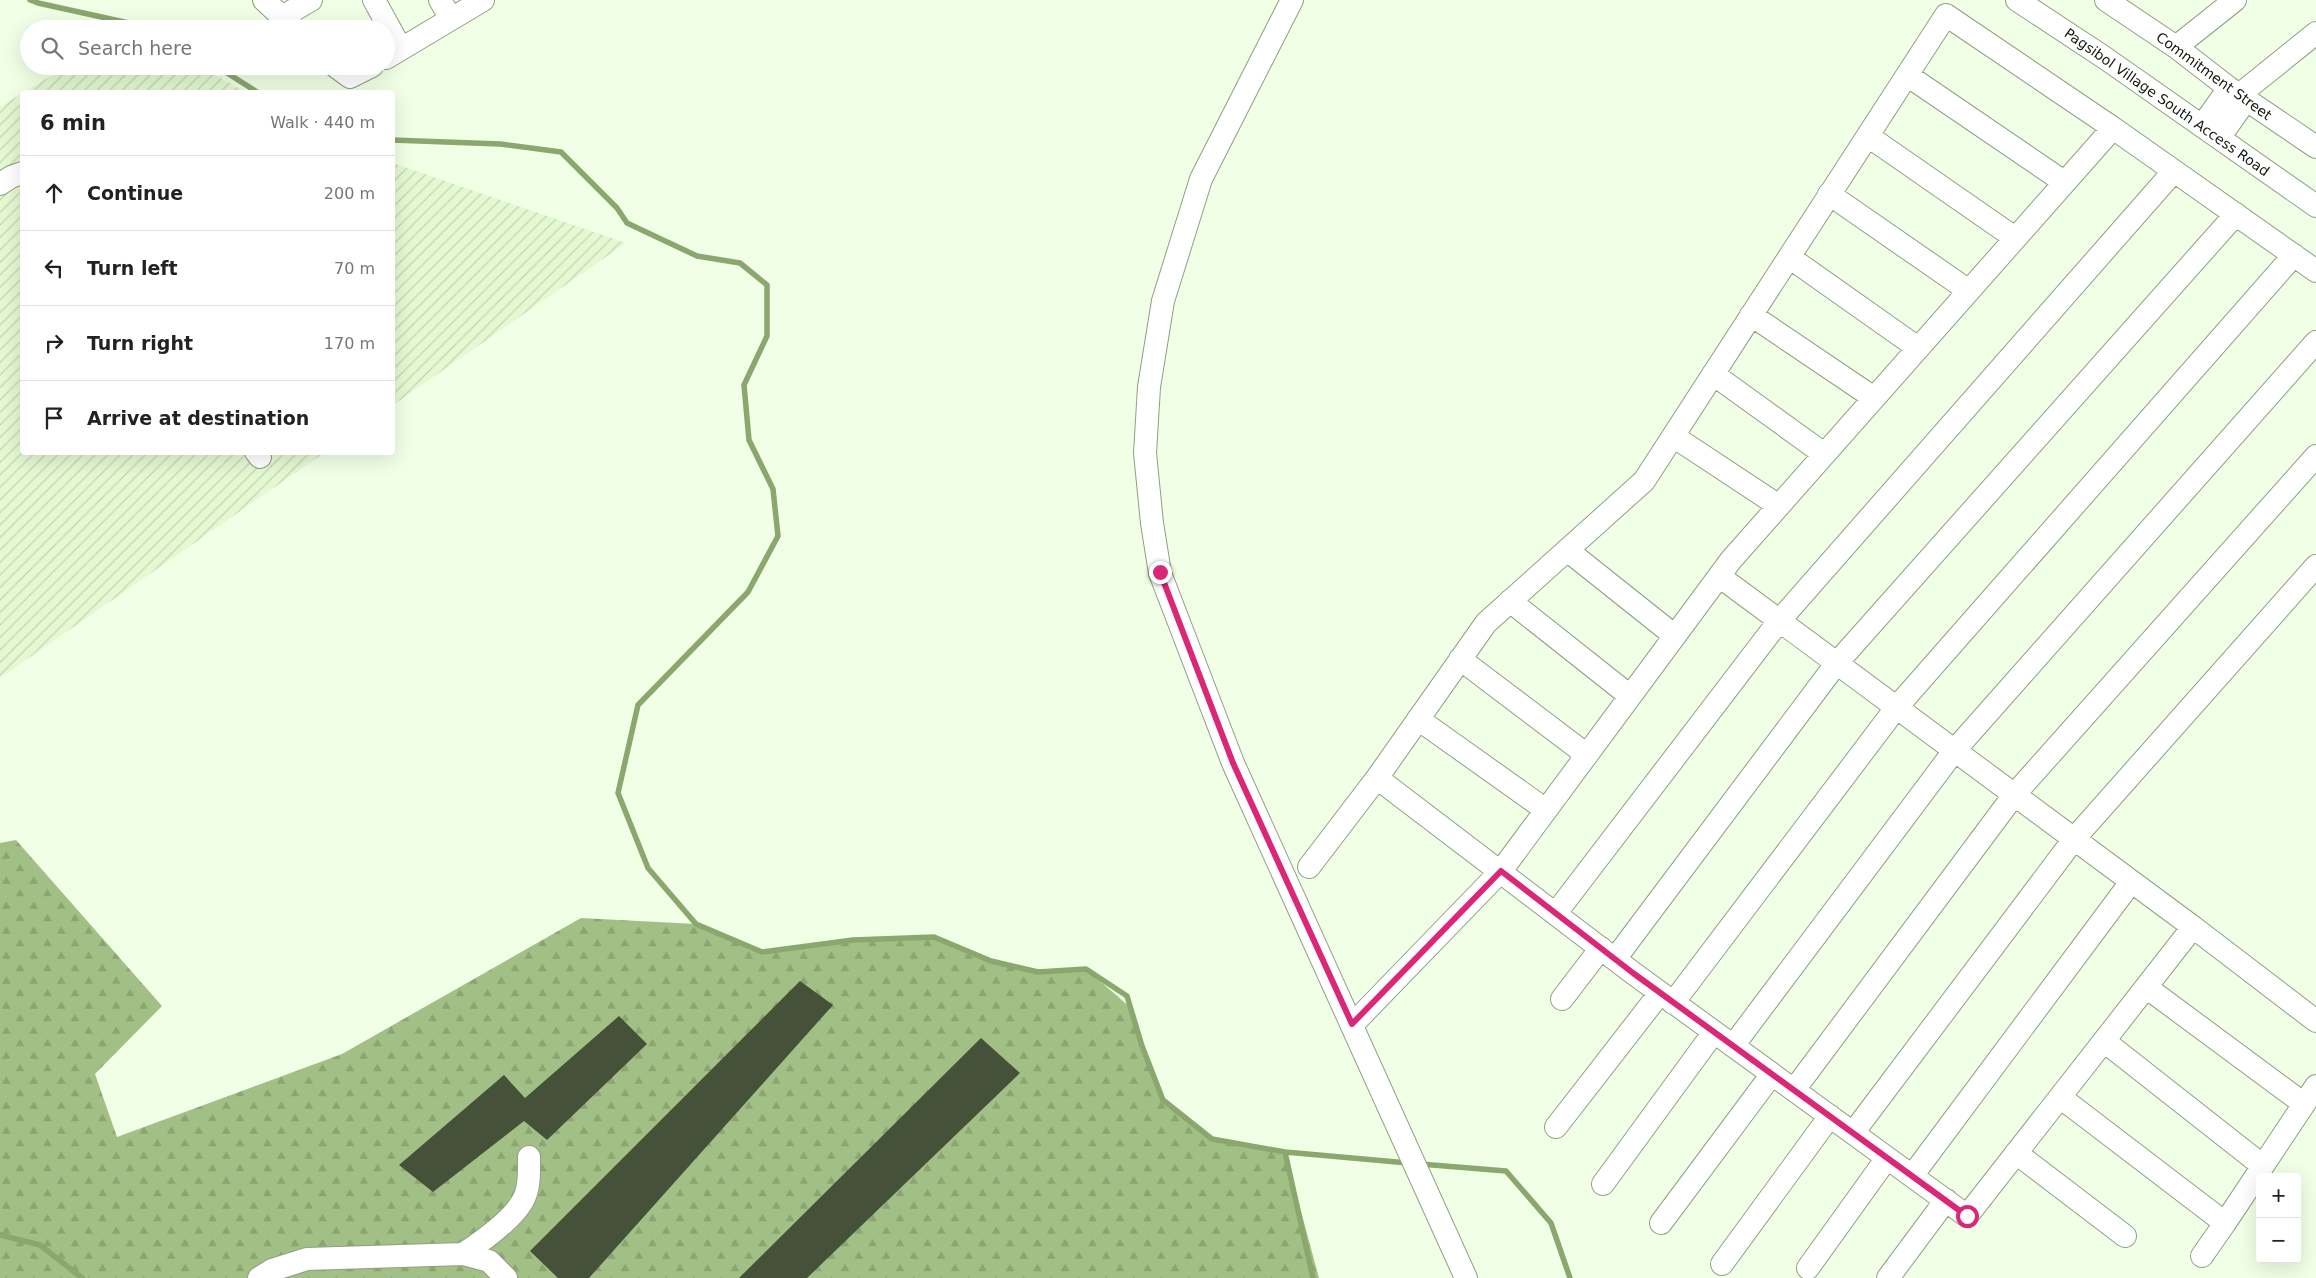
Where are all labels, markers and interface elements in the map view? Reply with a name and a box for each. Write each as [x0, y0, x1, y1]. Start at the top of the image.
search box [20, 20, 395, 75]
street label: Pagsibol Village South Access Road [2062, 25, 2272, 179]
street label: Commitment Street [2153, 29, 2275, 124]
icon: search [38, 34, 66, 62]
text: Search here [78, 37, 192, 59]
text: 6 min [40, 111, 106, 135]
text: Walk · 440 m [270, 113, 375, 132]
icon: ahead [40, 179, 68, 207]
text: Continue [87, 182, 183, 204]
text: 200 m [324, 184, 375, 203]
icon: left [40, 254, 68, 282]
text: Turn left [87, 257, 178, 279]
text: 70 m [334, 259, 375, 278]
icon: right [40, 329, 68, 357]
text: Turn right [87, 332, 193, 354]
text: 170 m [324, 334, 375, 353]
icon: arrive [40, 404, 68, 432]
text: Arrive at destination [87, 407, 309, 429]
route end [1149, 561, 1172, 584]
map controls [2256, 1173, 2301, 1263]
button: + [2256, 1173, 2301, 1218]
route start [1956, 1205, 1979, 1228]
button: − [2256, 1218, 2301, 1263]

